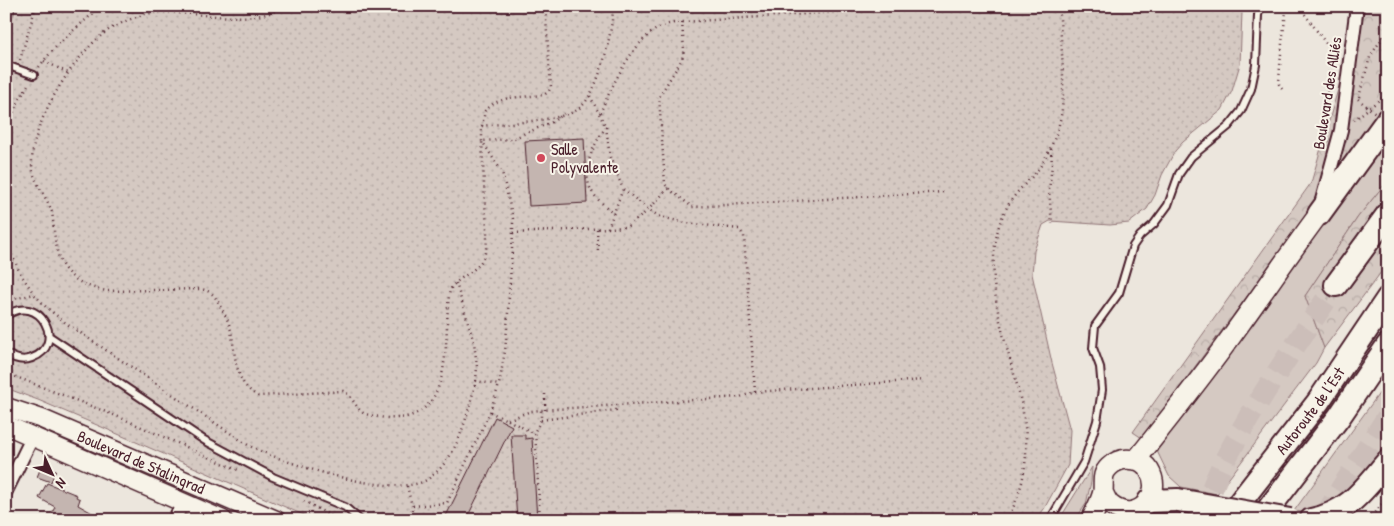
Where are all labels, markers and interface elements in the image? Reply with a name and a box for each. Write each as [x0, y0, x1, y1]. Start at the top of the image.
street label: Boulevard des Alliés [1307, 35, 1347, 151]
place label: Salle Polyvalente [551, 138, 619, 178]
marker: Salle Polyvalente [535, 152, 547, 164]
street label: Autoroute de l’Est [1270, 362, 1350, 459]
street label: Boulevard de Stalingrad [74, 425, 208, 499]
north arrow [28, 448, 78, 498]
text: N [52, 474, 71, 493]

